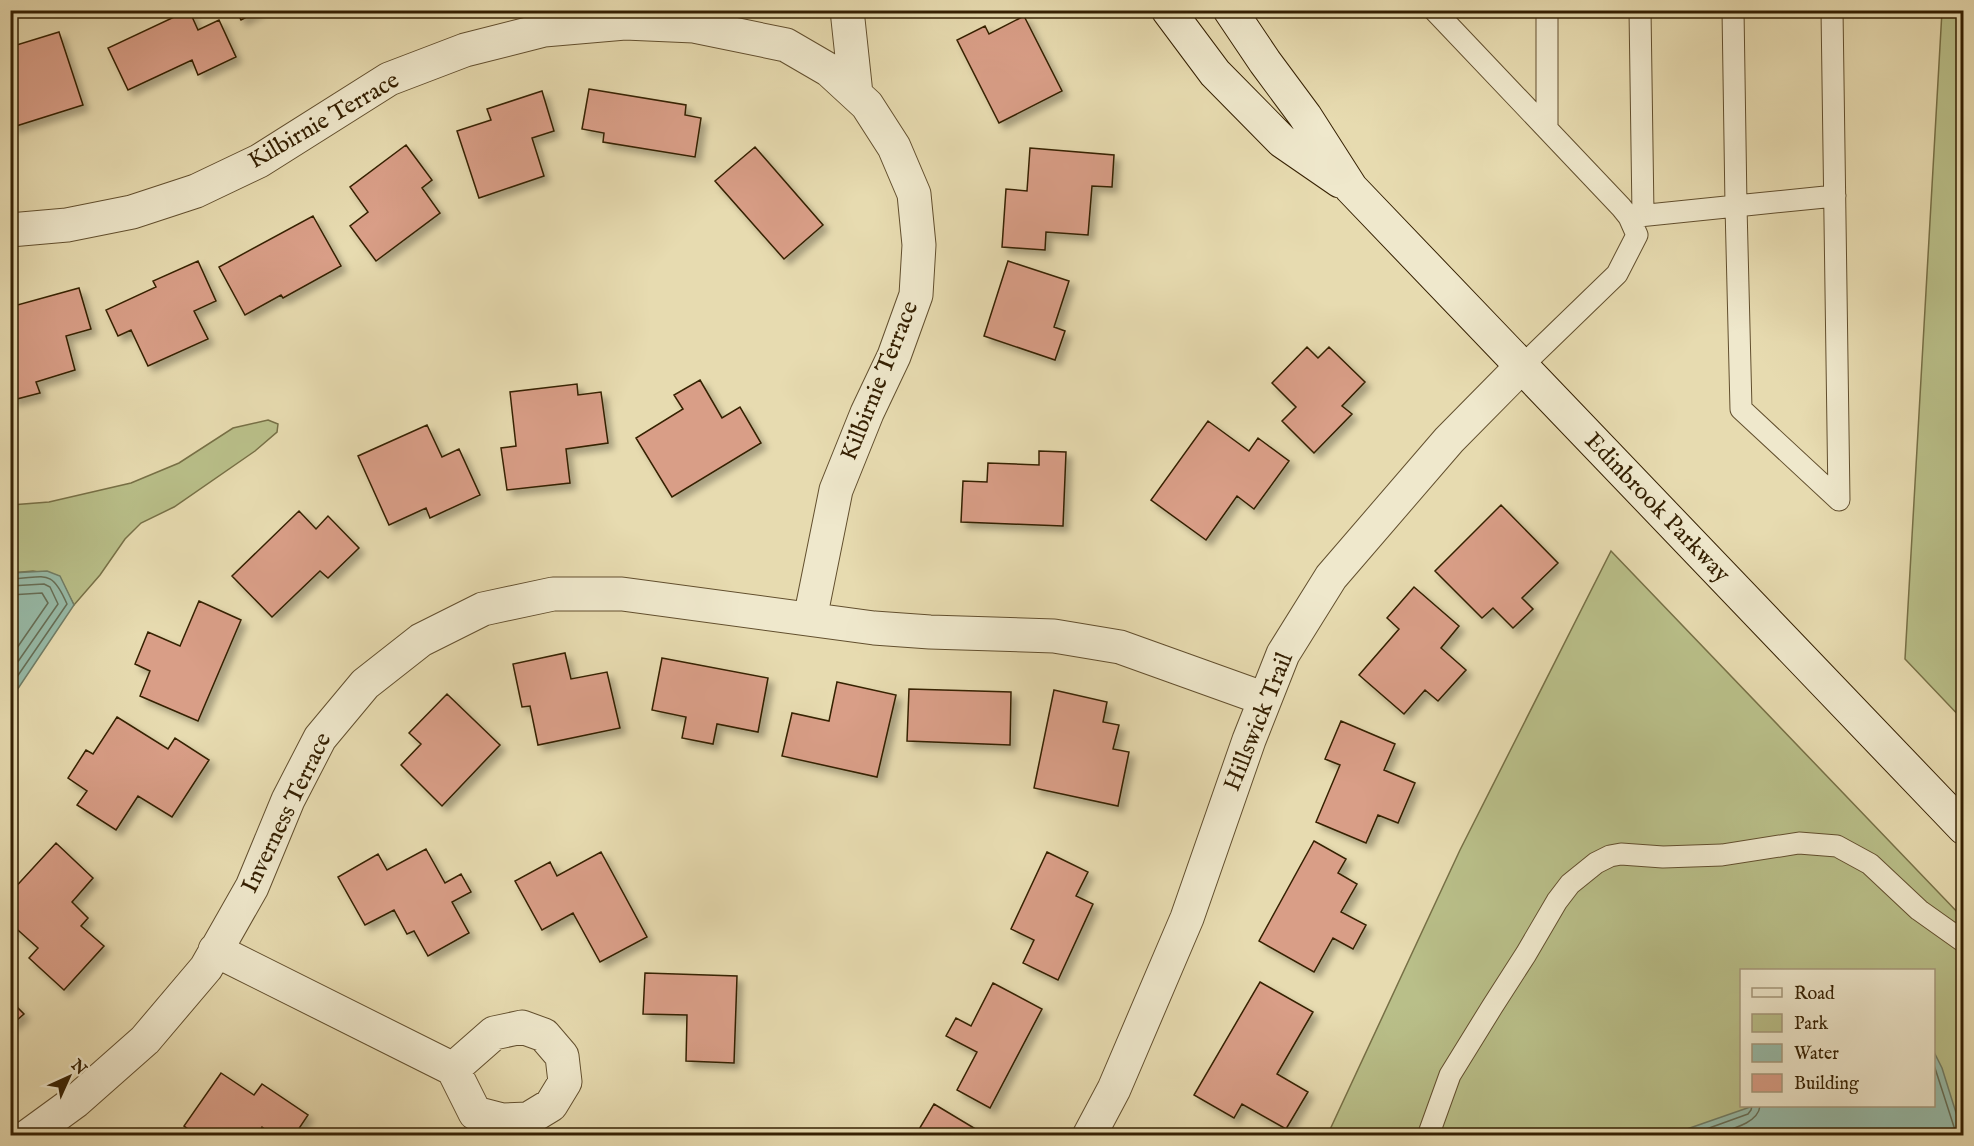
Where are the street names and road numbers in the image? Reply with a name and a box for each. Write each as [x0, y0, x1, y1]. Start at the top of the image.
street label: Kilbirnie Terrace [243, 65, 405, 177]
street label: Kilbirnie Terrace [834, 297, 926, 465]
street label: Edinbrook Parkway [1577, 426, 1737, 590]
street label: Hillswick Trail [1217, 648, 1301, 796]
street label: Inverness Terrace [235, 728, 339, 898]

